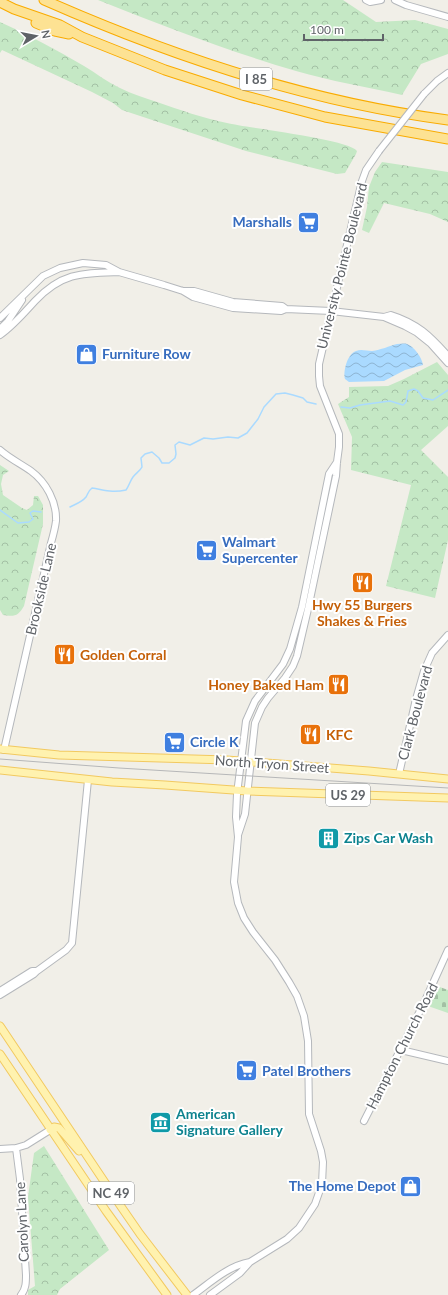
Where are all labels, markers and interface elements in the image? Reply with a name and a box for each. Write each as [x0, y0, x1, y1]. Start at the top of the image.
north arrow [16, 16, 56, 56]
scale bar [304, 16, 383, 42]
text: 100 m [310, 22, 344, 37]
text: N [39, 29, 53, 39]
road number: I 85 [240, 68, 272, 90]
street label: University Pointe Boulevard [313, 181, 370, 351]
supermarket icon: Marshalls [295, 209, 321, 235]
place label: Marshalls [232, 213, 292, 230]
shop icon: Furniture Row [73, 341, 99, 367]
place label: Furniture Row [102, 345, 191, 362]
place label: Walmart Supercenter [222, 533, 298, 566]
supermarket icon: Walmart Supercenter [193, 537, 219, 563]
street label: Brookside Lane [22, 541, 59, 637]
restaurant icon: Hwy 55 Burgers Shakes & Fries [349, 570, 375, 596]
place label: Hwy 55 Burgers Shakes & Fries [312, 596, 412, 629]
restaurant icon: Golden Corral [52, 642, 78, 668]
place label: Golden Corral [80, 646, 166, 663]
street label: Clark Boulevard [394, 664, 435, 762]
restaurant icon: Honey Baked Ham [326, 672, 352, 698]
place label: Honey Baked Ham [208, 676, 324, 693]
restaurant icon: KFC [297, 722, 323, 748]
place label: KFC [326, 726, 353, 743]
supermarket icon: Circle K [162, 729, 188, 755]
place label: Circle K [190, 733, 239, 750]
street label: North Tryon Street [214, 751, 330, 776]
road number: US 29 [326, 784, 370, 806]
building icon: Zips Car Wash [315, 825, 341, 851]
place label: Zips Car Wash [344, 829, 433, 846]
street label: Hampton Church Road [362, 980, 441, 1112]
supermarket icon: Patel Brothers [233, 1058, 259, 1084]
place label: Patel Brothers [262, 1062, 351, 1079]
place label: American Signature Gallery [175, 1105, 283, 1138]
museum icon: American Signature Gallery [147, 1109, 173, 1135]
shop icon: The Home Depot [398, 1173, 424, 1199]
place label: The Home Depot [289, 1177, 397, 1194]
street label: Carolyn Lane [11, 1181, 32, 1263]
road number: NC 49 [88, 1182, 134, 1204]

